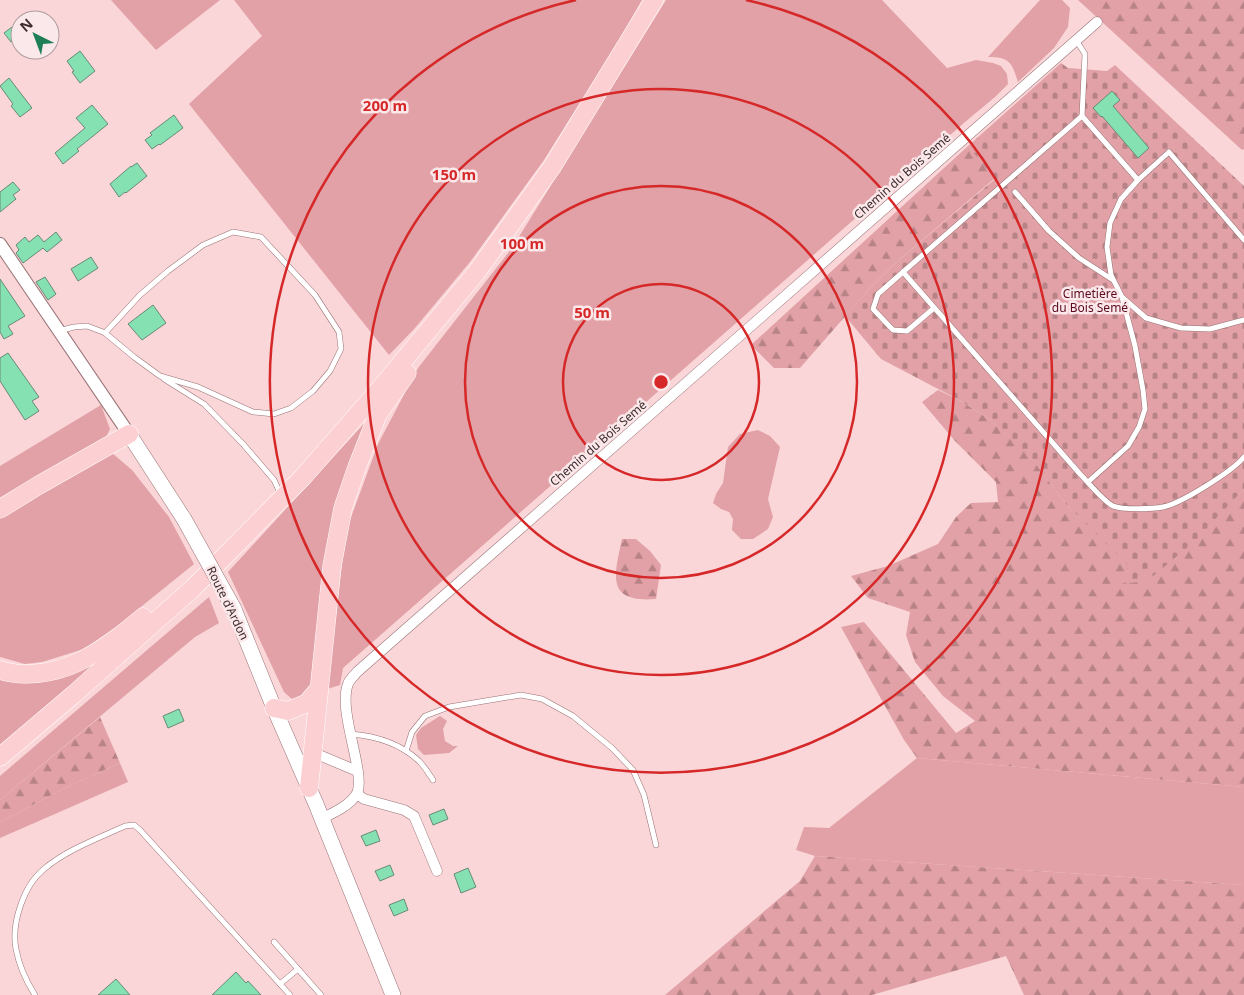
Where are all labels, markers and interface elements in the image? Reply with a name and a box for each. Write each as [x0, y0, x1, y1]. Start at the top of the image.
north arrow [10, 10, 60, 60]
text: N [15, 14, 37, 36]
text: 200 m [363, 95, 407, 115]
street label: Chemin du Bois Semé [850, 129, 954, 223]
text: 150 m [432, 164, 476, 184]
text: 100 m [500, 233, 544, 253]
park label: Cimetière du Bois Semé [1052, 285, 1128, 316]
text: 50 m [574, 302, 610, 322]
centre of rings [652, 373, 670, 391]
street label: Chemin du Bois Semé [546, 396, 650, 490]
street label: Route d'Ardon [203, 563, 253, 643]

